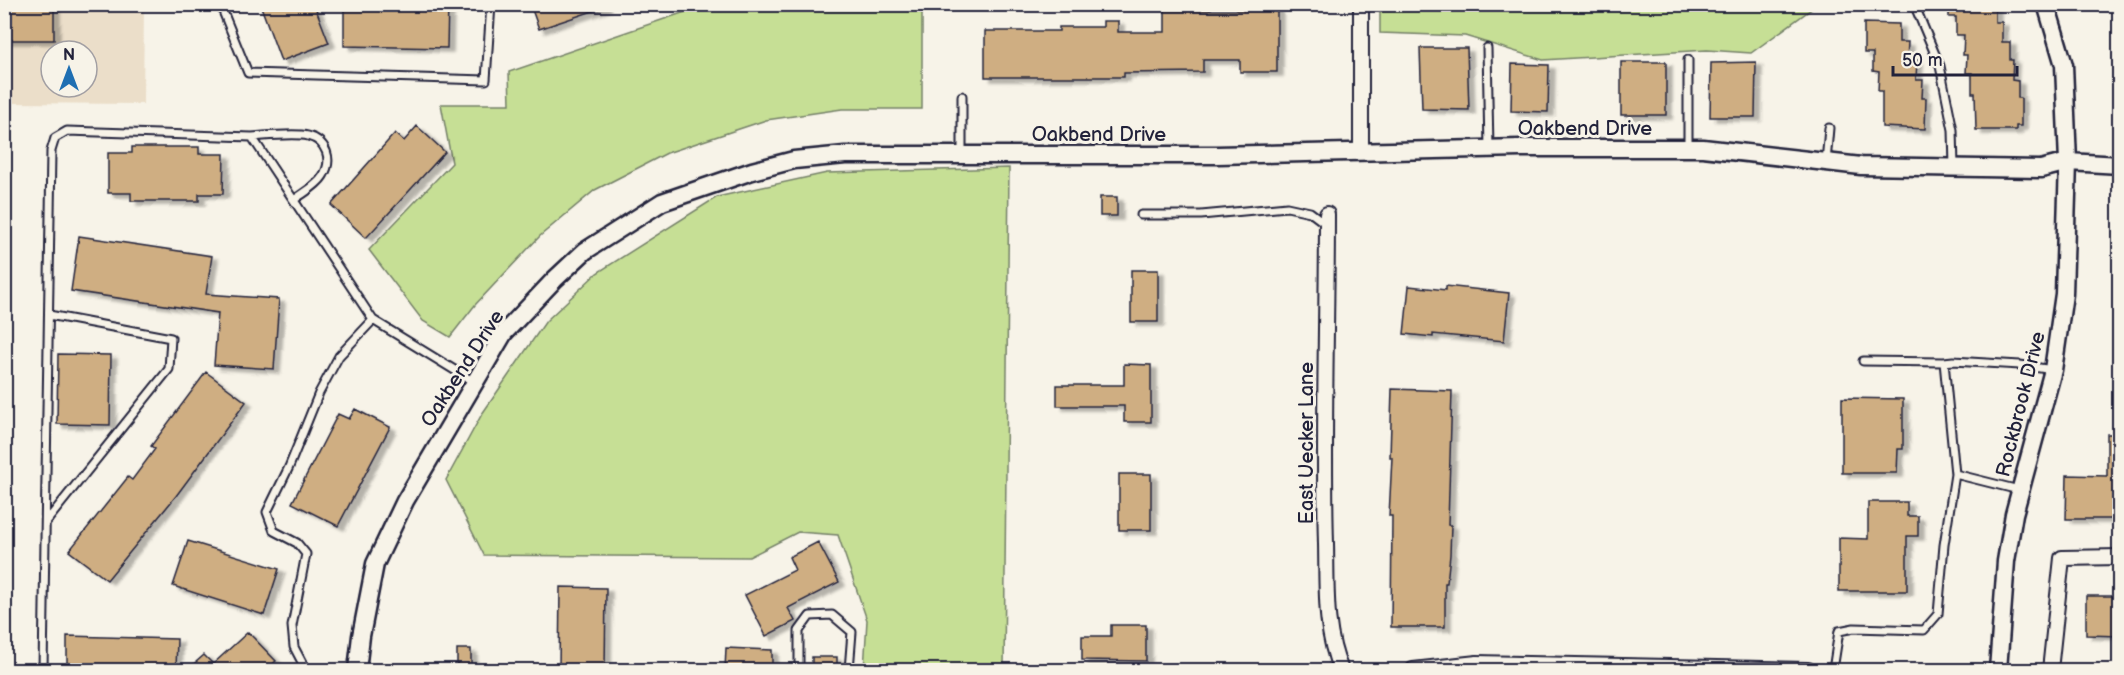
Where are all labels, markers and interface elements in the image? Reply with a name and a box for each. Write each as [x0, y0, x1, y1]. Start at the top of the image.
north arrow [39, 39, 99, 99]
scale bar [1893, 39, 2018, 77]
text: N [63, 46, 75, 65]
text: 50 m [1902, 50, 1943, 71]
street label: Oakbend Drive [1518, 117, 1652, 141]
street label: Oakbend Drive [1032, 123, 1166, 147]
street label: Oakbend Drive [416, 306, 510, 431]
street label: Rockbrook Drive [1991, 329, 2051, 479]
street label: East Uecker Lane [1295, 362, 1319, 524]

